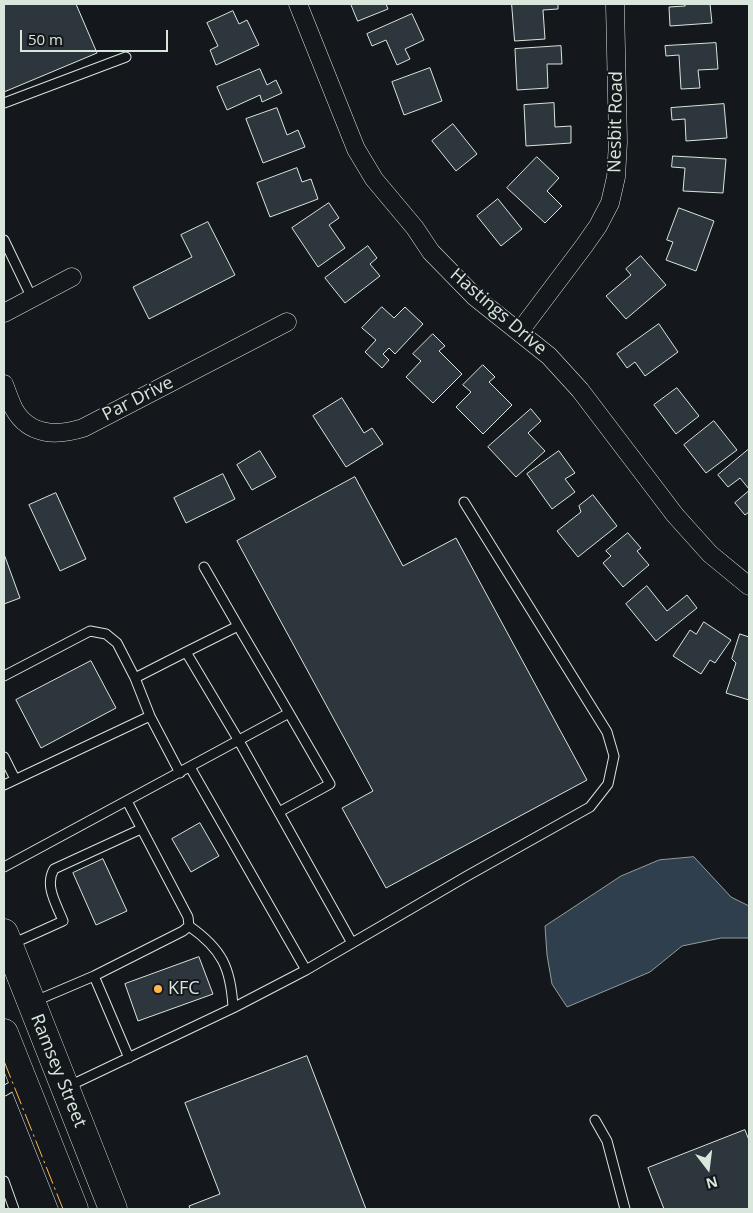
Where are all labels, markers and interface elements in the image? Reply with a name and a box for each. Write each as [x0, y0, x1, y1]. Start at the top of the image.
scale bar [22, 20, 170, 52]
text: 50 m [28, 29, 63, 49]
street label: Nesbit Road [604, 71, 628, 173]
street label: Hastings Drive [445, 264, 551, 360]
street label: Par Drive [99, 372, 177, 426]
place label: KFC [168, 978, 200, 1000]
marker: KFC [152, 983, 164, 995]
street label: Ramsey Street [25, 1011, 91, 1131]
north arrow [683, 1143, 733, 1193]
text: N [704, 1172, 720, 1194]

